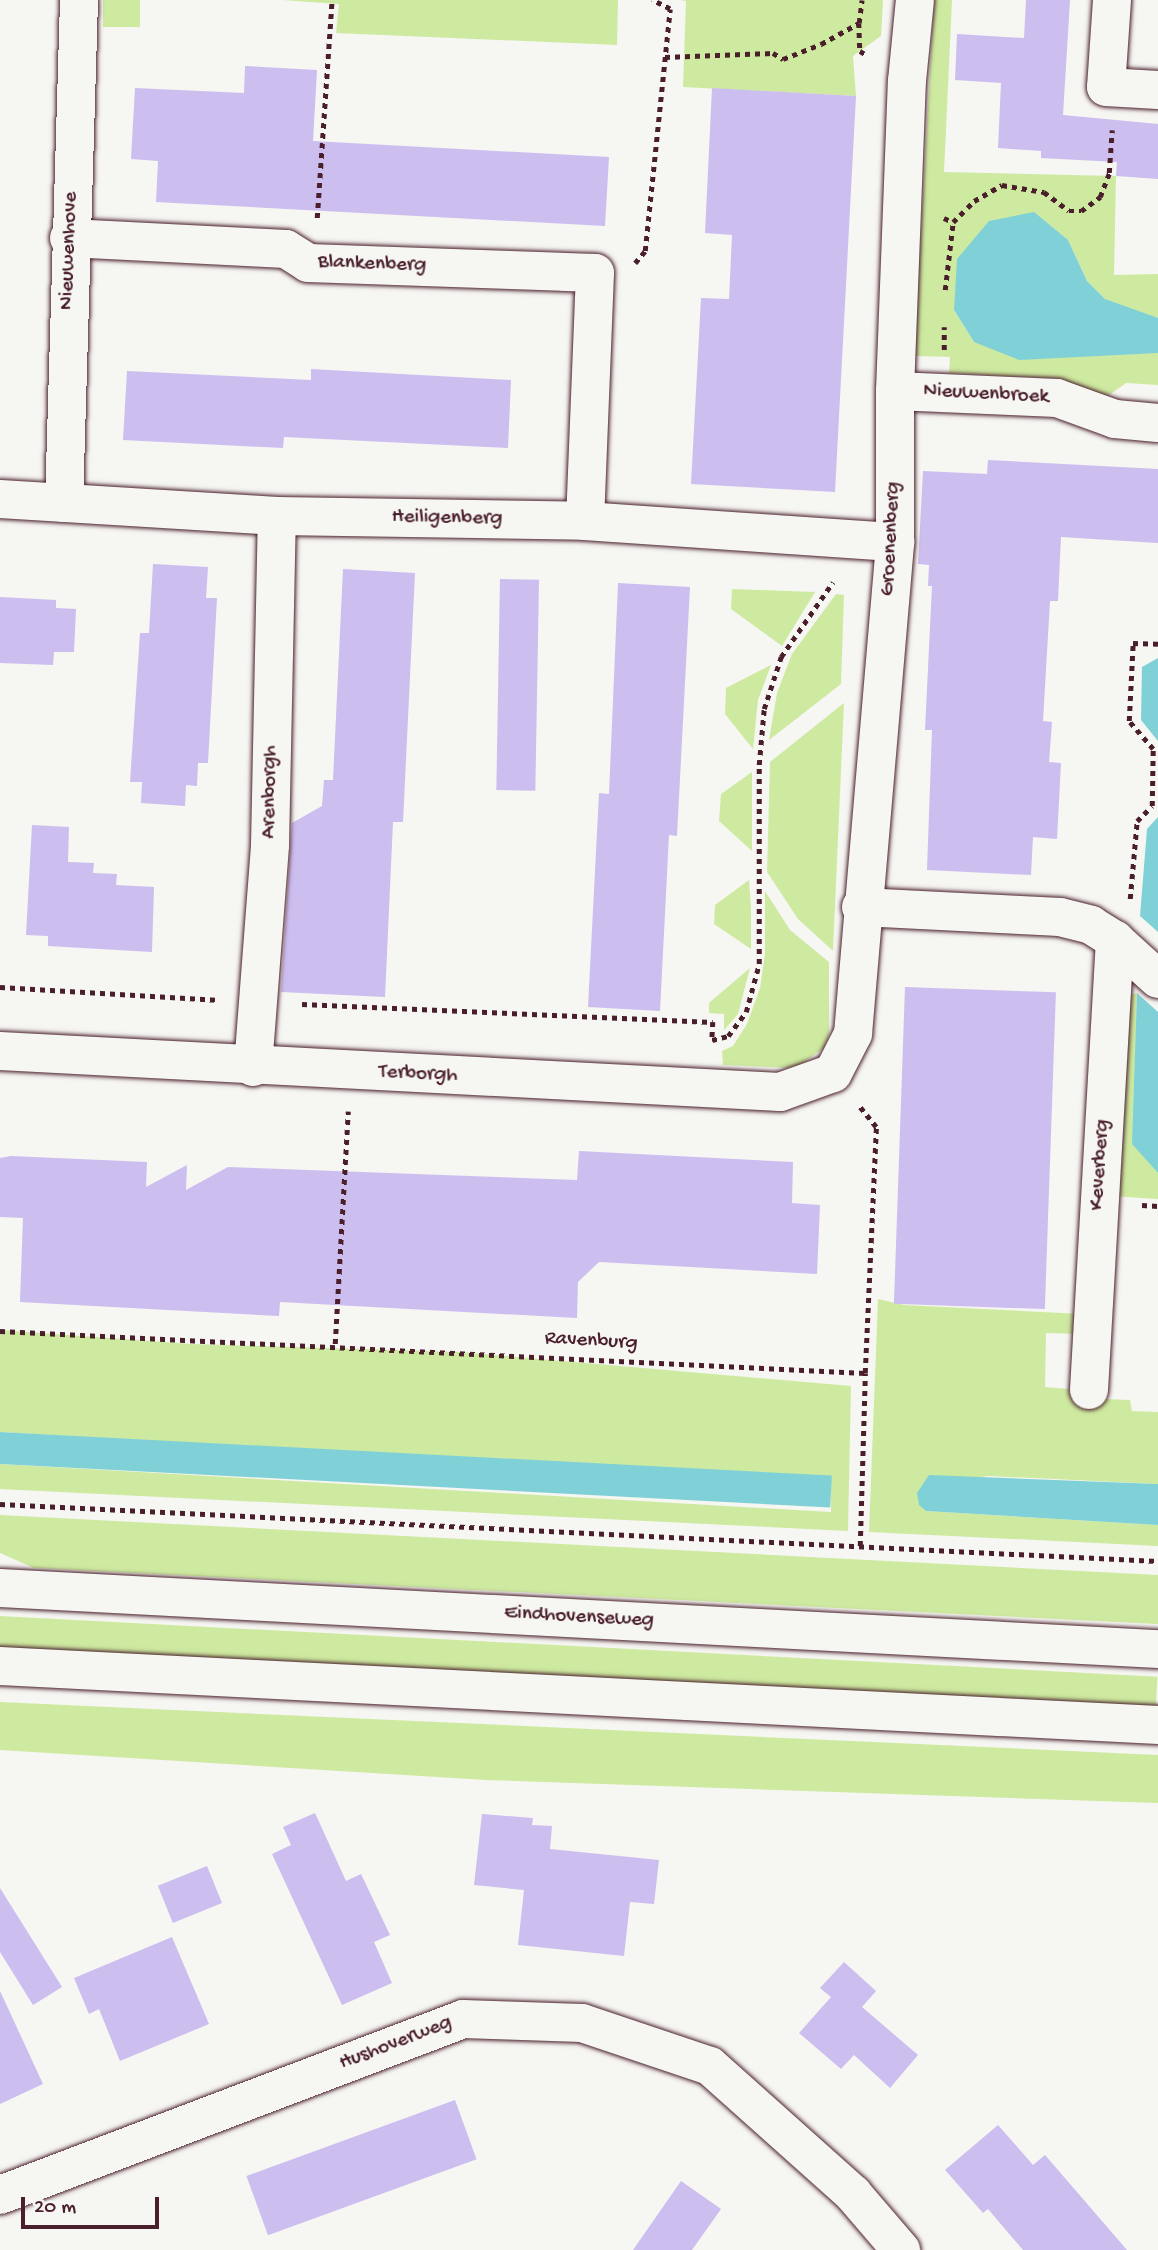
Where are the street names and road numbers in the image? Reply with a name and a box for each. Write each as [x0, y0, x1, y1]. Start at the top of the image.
street label: Nieuwenhove [55, 191, 85, 311]
street label: Blankenberg [317, 251, 427, 279]
street label: Nieuwenbroek [923, 379, 1049, 411]
street label: Groenenberg [876, 481, 908, 597]
street label: Heiligenberg [391, 505, 503, 533]
street label: Arenborgh [258, 745, 284, 839]
street label: Terborgh [378, 1060, 458, 1090]
street label: Keverberg [1085, 1119, 1117, 1211]
street label: Ravenburg [544, 1327, 638, 1357]
street label: Eindhovenseweg [504, 1601, 654, 1635]
street label: Hushoverweg [336, 2011, 456, 2077]

